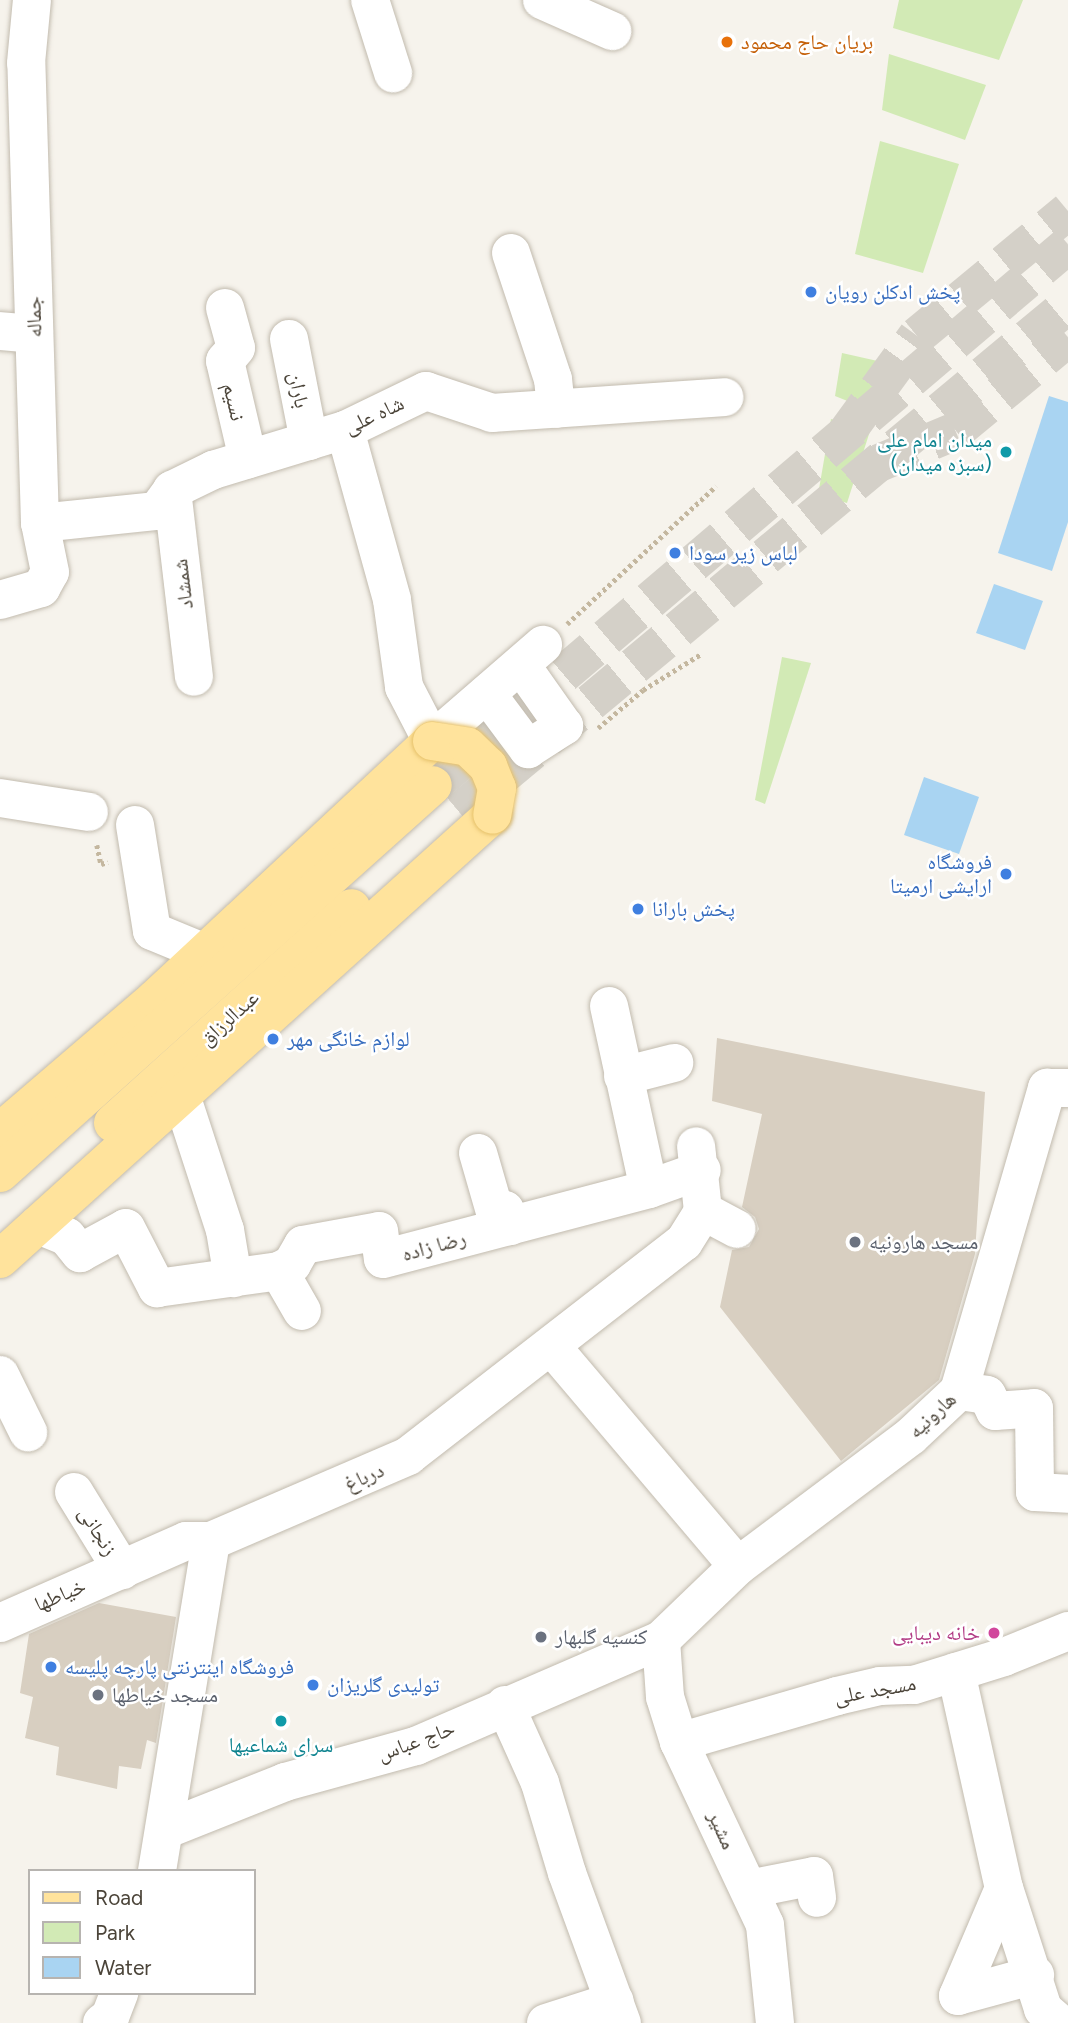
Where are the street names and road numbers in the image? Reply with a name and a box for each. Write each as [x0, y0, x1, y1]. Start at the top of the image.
street label: جماله [21, 296, 47, 338]
street label: باران [283, 370, 315, 410]
street label: نسیم [217, 380, 251, 424]
street label: شاه علی [340, 390, 408, 440]
street label: شمشاد [167, 557, 199, 611]
street label: عبدالرزاق [194, 985, 264, 1051]
street label: رضا زاده [399, 1225, 469, 1267]
street label: هارونیه [903, 1386, 961, 1444]
street label: درباغ [340, 1457, 388, 1497]
street label: زنجانی [73, 1502, 123, 1560]
street label: خیاطها [30, 1573, 90, 1617]
street label: مسجد علی [832, 1670, 918, 1710]
street label: حاج عباس [374, 1715, 458, 1767]
street label: مشیر [702, 1807, 742, 1853]

